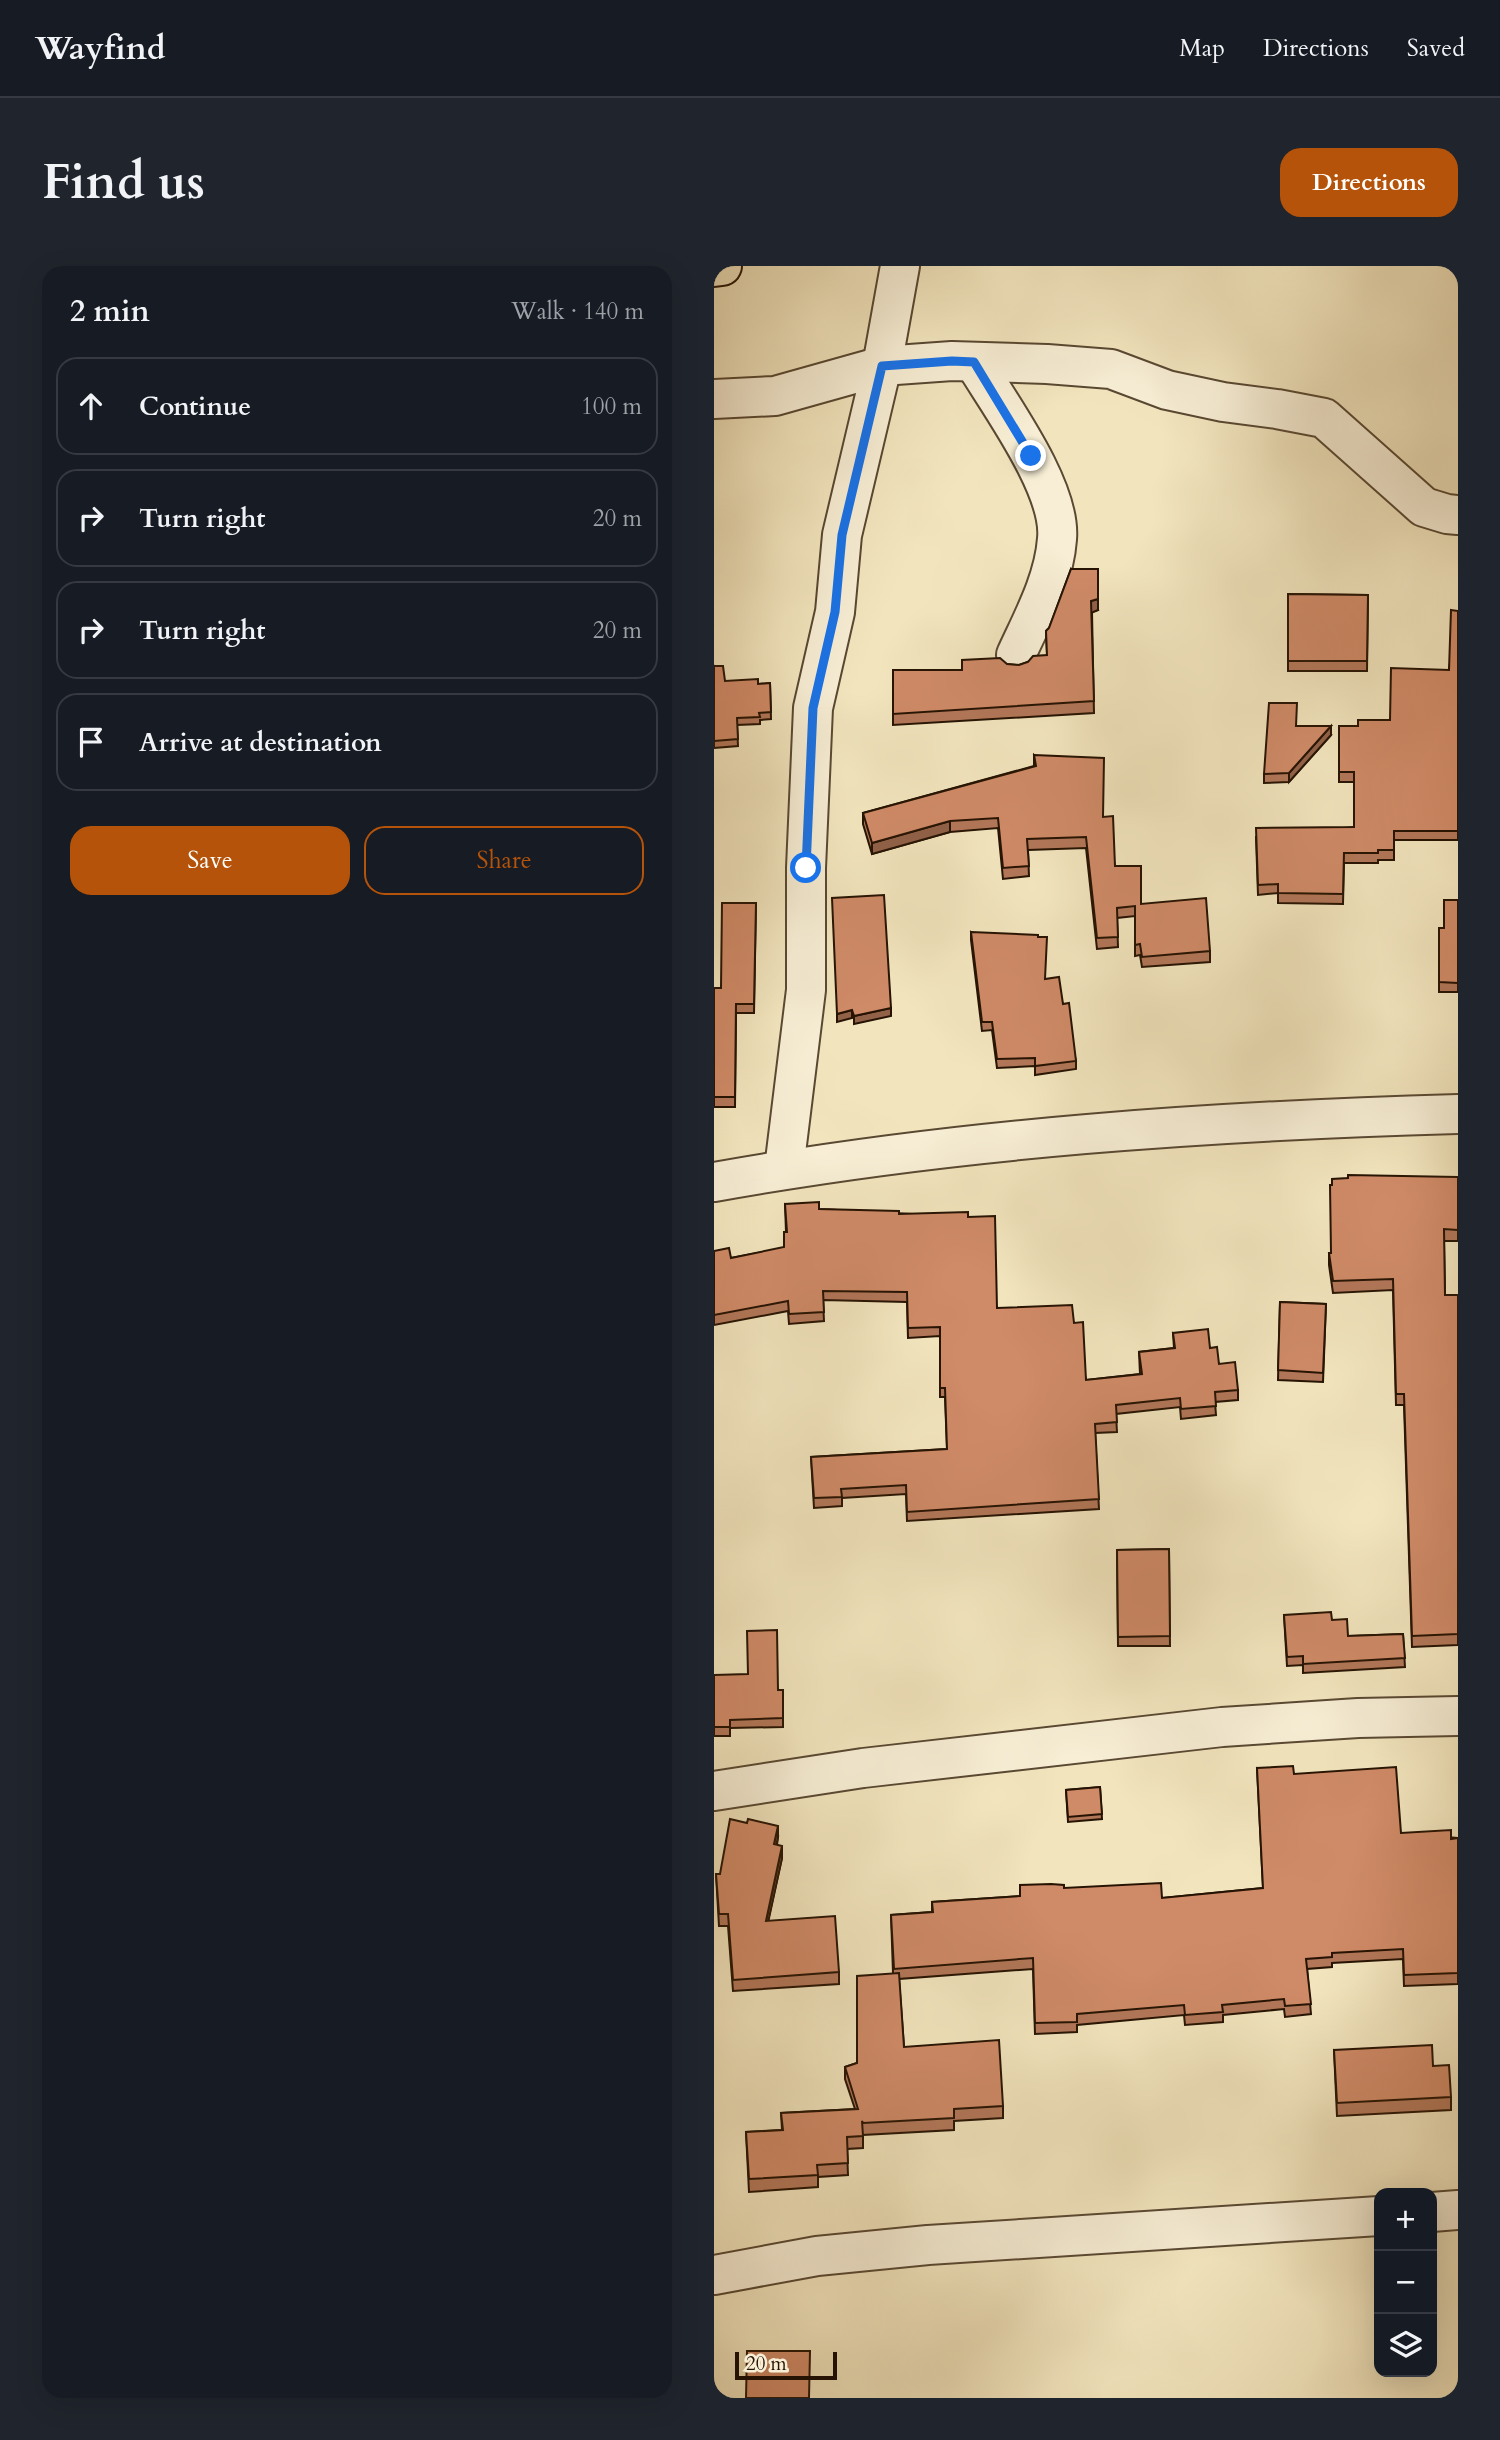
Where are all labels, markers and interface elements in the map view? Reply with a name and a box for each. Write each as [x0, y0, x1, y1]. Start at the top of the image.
text: Wayfind [35, 26, 166, 71]
text: Map [1179, 32, 1225, 65]
text: Directions [1263, 32, 1369, 65]
text: Saved [1407, 32, 1465, 65]
button: Directions [1280, 148, 1458, 217]
text: Find us [42, 149, 205, 216]
text: 2 min [70, 291, 150, 332]
text: Walk · 140 m [511, 296, 644, 327]
icon: ahead [72, 387, 110, 425]
text: Continue [139, 389, 251, 424]
text: 100 m [581, 391, 642, 422]
route end [1015, 440, 1046, 471]
icon: right [72, 499, 110, 537]
text: Turn right [139, 501, 266, 536]
text: 20 m [593, 503, 642, 534]
icon: right [72, 611, 110, 649]
text: Turn right [139, 613, 266, 648]
text: 20 m [593, 615, 642, 646]
icon: arrive [72, 723, 110, 761]
text: Arrive at destination [139, 725, 382, 760]
button: Save [70, 826, 350, 895]
button: Share [364, 826, 644, 895]
route start [790, 852, 821, 883]
map controls [1374, 2188, 1437, 2377]
button: + [1374, 2188, 1437, 2251]
button: − [1374, 2251, 1437, 2314]
button: layers [1374, 2314, 1437, 2377]
scale bar [735, 2349, 836, 2381]
text: 20 m [746, 2351, 787, 2377]

